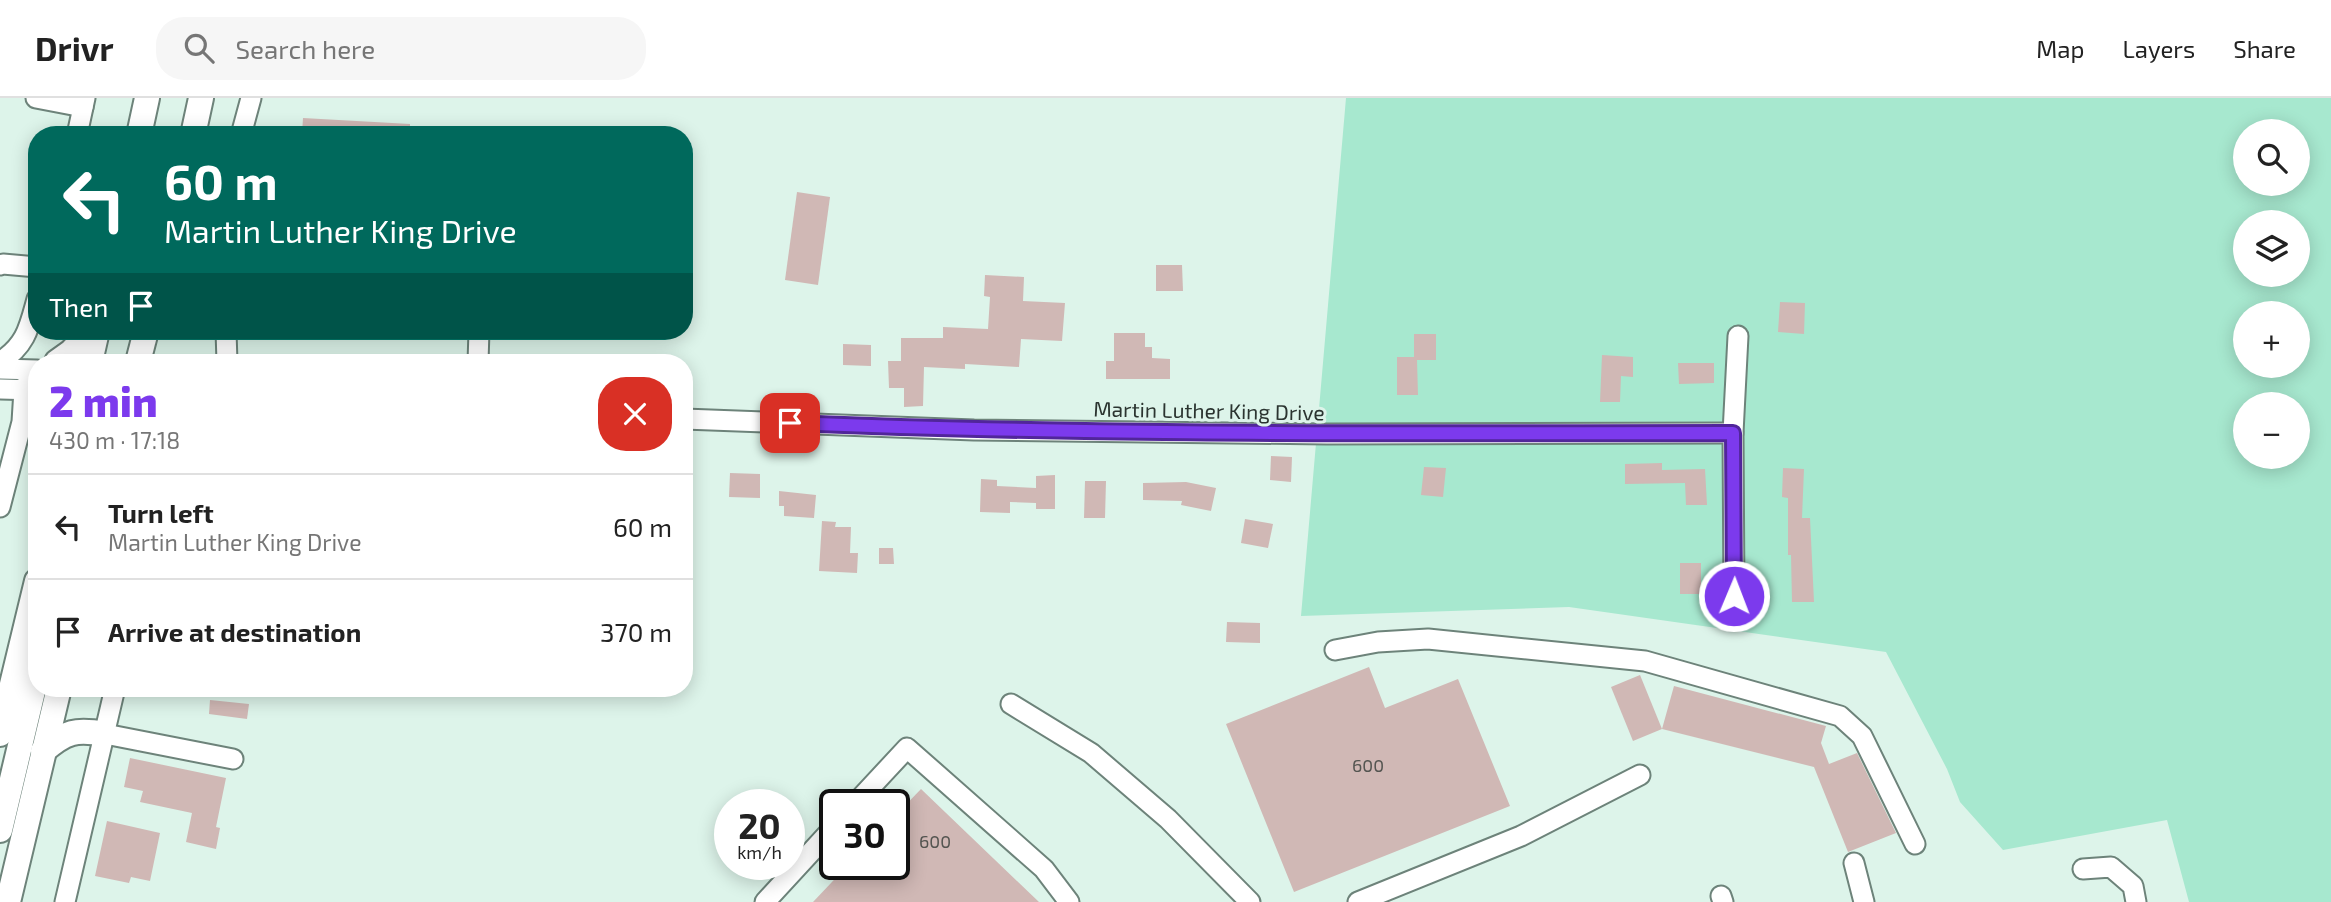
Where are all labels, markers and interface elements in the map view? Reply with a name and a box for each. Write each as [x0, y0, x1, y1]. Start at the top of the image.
search box [156, 17, 646, 80]
text: Drivr [35, 28, 114, 68]
icon: search [180, 29, 218, 67]
text: Search here [236, 33, 375, 64]
text: Map [2036, 34, 2084, 63]
text: Layers [2122, 34, 2195, 63]
text: Share [2233, 34, 2296, 63]
map controls [2233, 119, 2310, 469]
button: search [2233, 119, 2310, 196]
text: 60 m [164, 151, 278, 210]
icon: left [49, 154, 140, 245]
button: layers [2233, 210, 2310, 287]
text: Martin Luther King Drive [164, 211, 517, 249]
icon: arrive [122, 287, 160, 325]
text: Then [49, 291, 108, 322]
button: + [2233, 301, 2310, 378]
text: 2 min [49, 375, 158, 425]
button: close [598, 377, 672, 451]
button: − [2233, 392, 2310, 469]
pin [760, 393, 820, 453]
street label: Martin Luther King Drive [1093, 395, 1325, 425]
icon: arrive [771, 404, 809, 442]
text: 430 m · 17:18 [49, 426, 180, 454]
text: Turn left [108, 497, 214, 528]
icon: left [49, 508, 87, 546]
text: 60 m [613, 511, 672, 542]
text: Martin Luther King Drive [108, 528, 361, 556]
position arrow [1697, 559, 1771, 633]
icon: arrive [49, 613, 87, 651]
text: Arrive at destination [108, 616, 361, 647]
text: 370 m [600, 616, 672, 647]
house number: 600 [1352, 754, 1384, 776]
speed limit sign: 30 [819, 789, 910, 880]
text: 20 [738, 804, 781, 846]
house number: 600 [919, 830, 951, 852]
text: km/h [737, 841, 782, 863]

